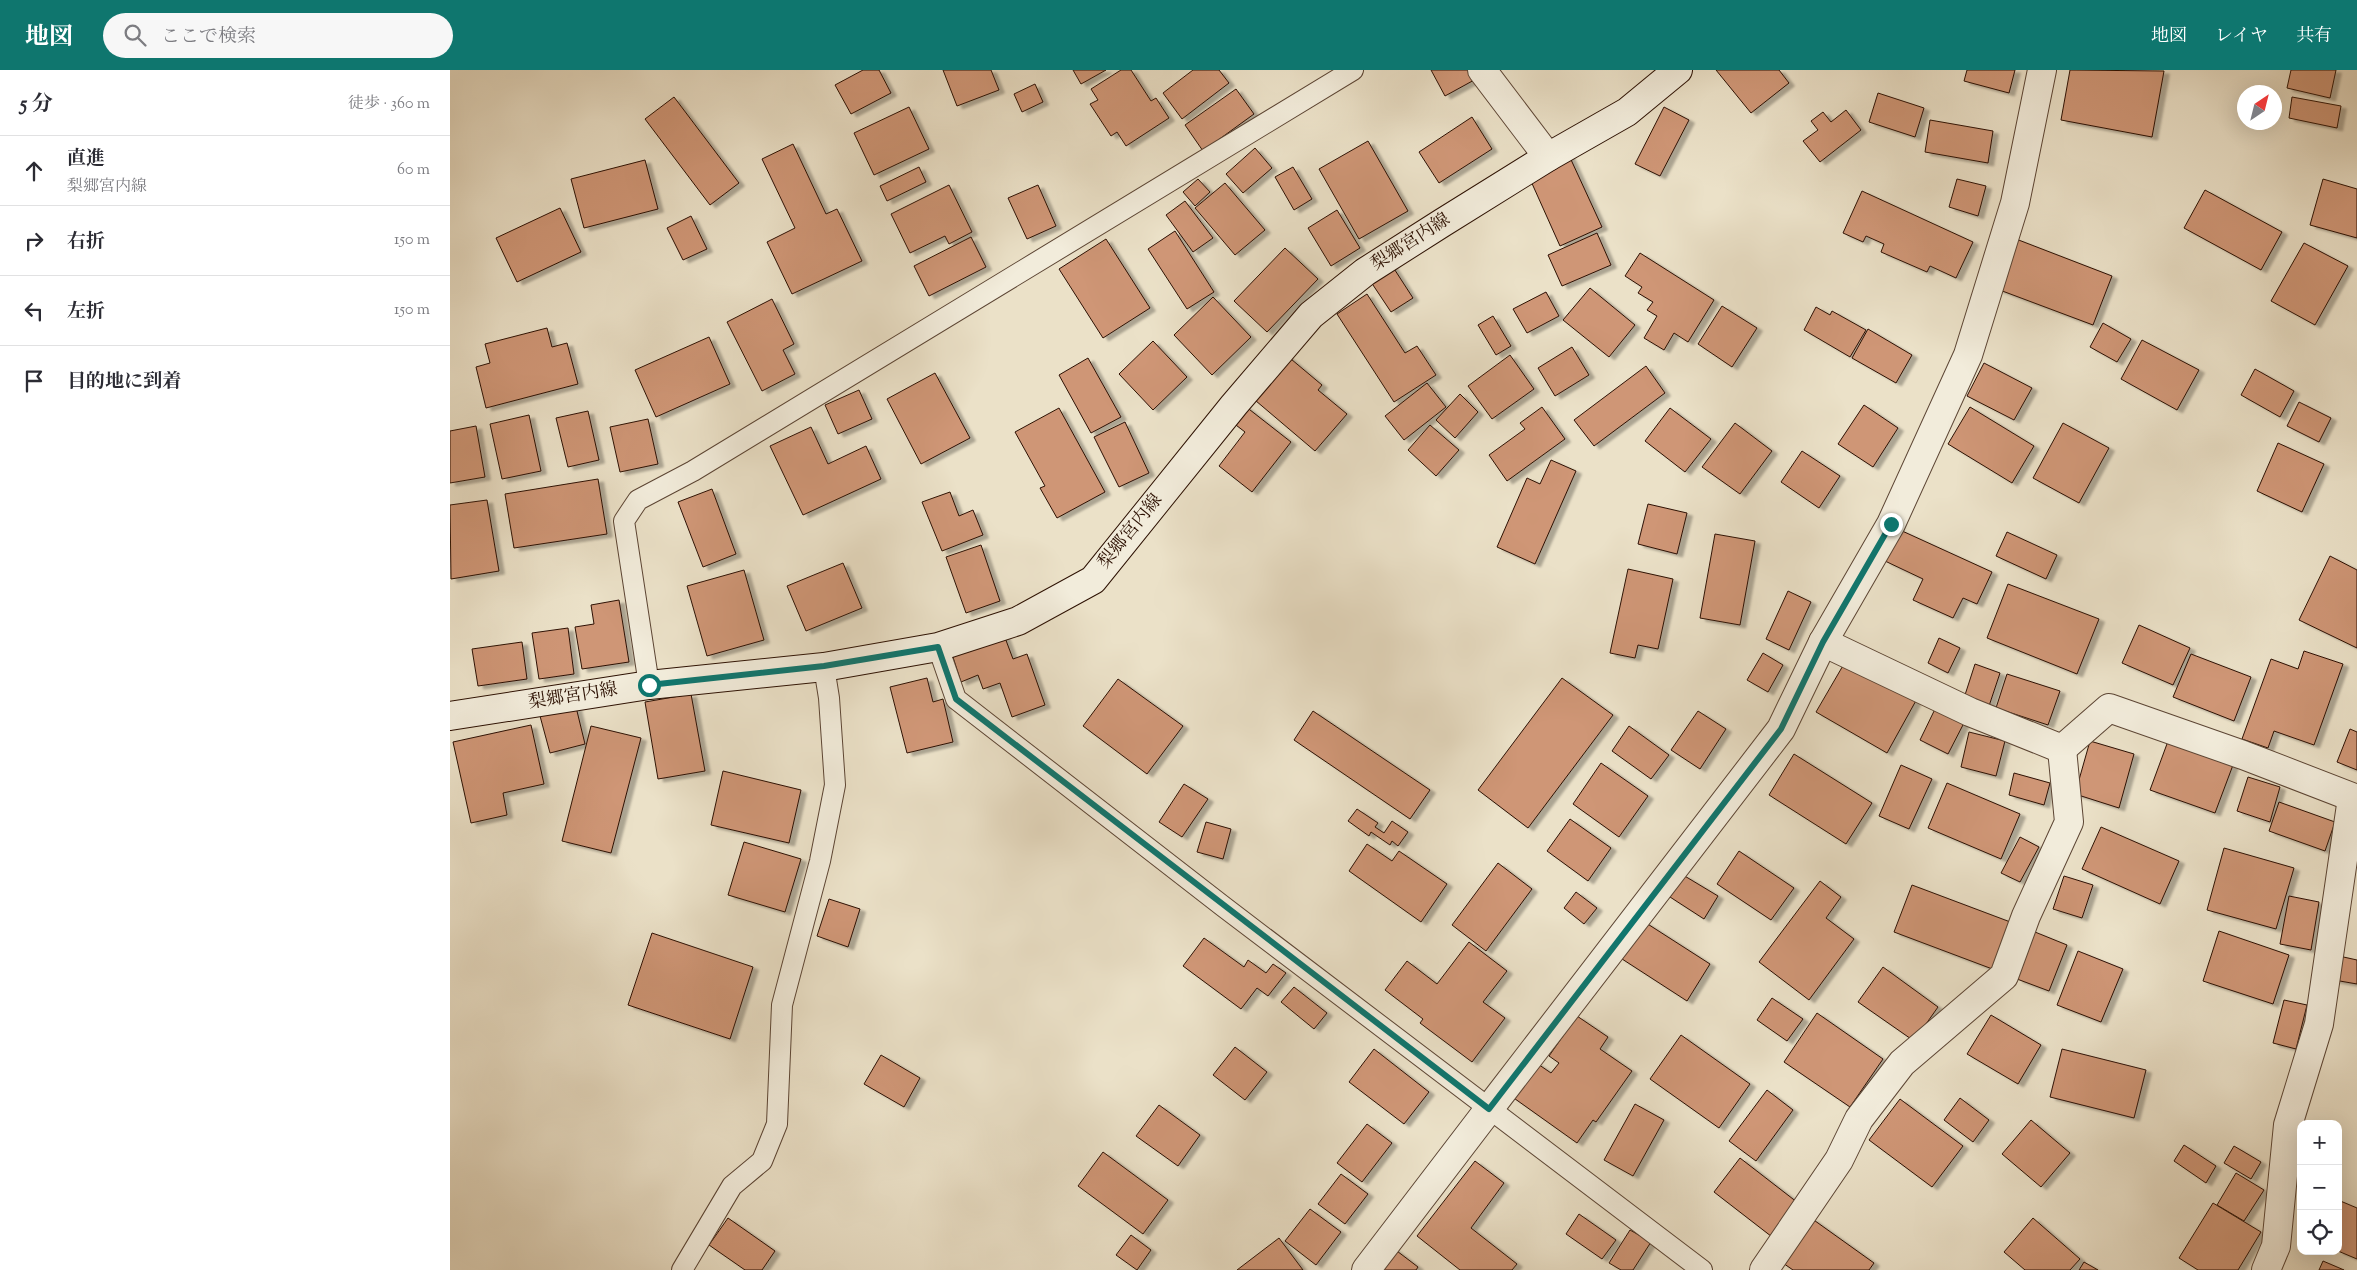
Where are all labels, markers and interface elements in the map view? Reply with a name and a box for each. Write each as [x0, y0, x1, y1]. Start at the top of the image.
search box [103, 13, 453, 58]
text: 地図 [25, 21, 73, 55]
icon: search [121, 21, 149, 49]
text: ここで検索 [161, 24, 256, 51]
text: 地図 [2151, 24, 2187, 50]
text: レイヤ [2215, 24, 2268, 50]
text: 共有 [2296, 24, 2332, 50]
north arrow [2237, 85, 2282, 130]
text: 5 分 [20, 90, 53, 120]
text: 徒歩 · 360 m [348, 93, 430, 116]
text: 直進 [67, 146, 105, 173]
icon: ahead [20, 157, 48, 185]
text: 60 m [397, 159, 430, 182]
text: 梨郷宮内線 [67, 176, 147, 199]
street label: 梨郷宮内線 [1366, 208, 1456, 278]
icon: right [20, 227, 48, 255]
text: 右折 [67, 229, 105, 256]
text: 150 m [394, 229, 430, 252]
icon: left [20, 297, 48, 325]
text: 左折 [67, 299, 105, 326]
text: 150 m [394, 299, 430, 322]
icon: arrive [20, 367, 48, 395]
text: 目的地に到着 [67, 369, 181, 396]
street label: 梨郷宮内線 [1093, 489, 1169, 575]
route end [1880, 513, 1903, 536]
route start [638, 674, 661, 697]
street label: 梨郷宮内線 [527, 677, 619, 717]
map controls [2297, 1120, 2342, 1255]
button: + [2297, 1120, 2342, 1165]
button: − [2297, 1165, 2342, 1210]
button: locate [2297, 1210, 2342, 1255]

